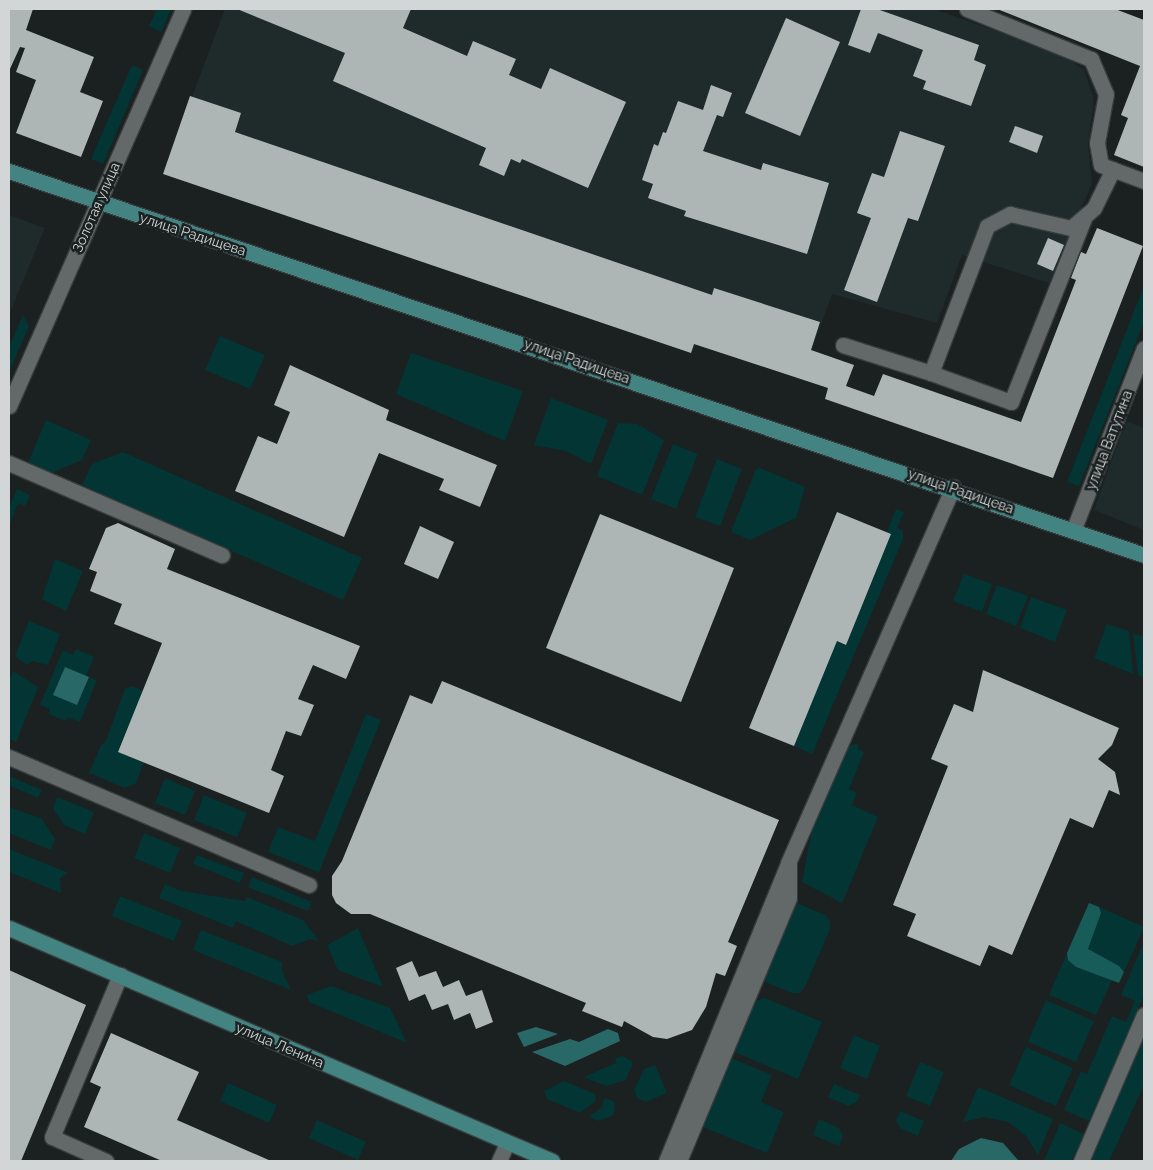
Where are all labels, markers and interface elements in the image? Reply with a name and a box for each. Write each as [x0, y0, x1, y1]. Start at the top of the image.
street label: Золотая улица [69, 159, 123, 255]
street label: улица Радищева [138, 209, 248, 259]
street label: улица Радищева [522, 335, 632, 387]
street label: улица Ватутина [1082, 388, 1136, 492]
street label: улица Радищева [906, 465, 1016, 517]
street label: улица Ленина [234, 1019, 326, 1071]

